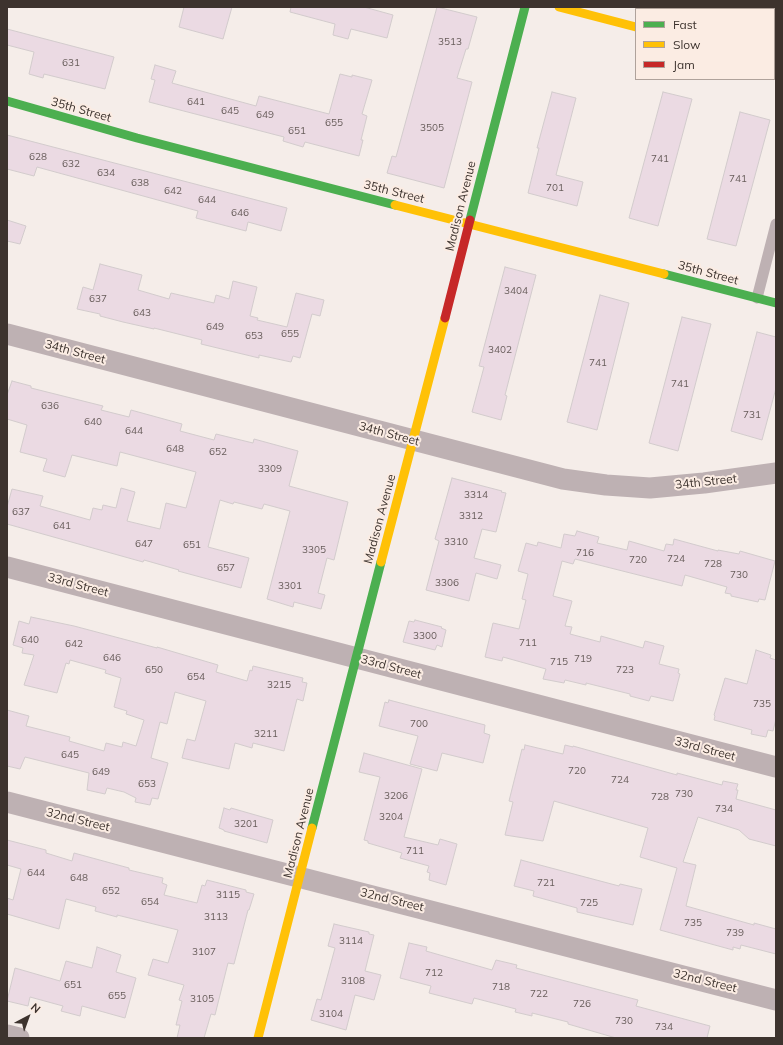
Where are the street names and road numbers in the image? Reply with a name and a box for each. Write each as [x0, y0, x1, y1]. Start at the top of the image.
street label: 35th Street [49, 95, 113, 125]
street label: Madison Avenue [443, 159, 479, 253]
street label: 35th Street [362, 178, 426, 206]
street label: 35th Street [676, 258, 740, 288]
street label: 34th Street [43, 337, 107, 367]
street label: 34th Street [357, 419, 421, 449]
street label: 34th Street [674, 472, 738, 492]
street label: Madison Avenue [361, 473, 399, 565]
street label: 33rd Street [46, 570, 110, 600]
street label: 33rd Street [359, 652, 423, 682]
street label: 33rd Street [673, 734, 737, 764]
street label: Madison Avenue [281, 786, 317, 880]
street label: 32nd Street [45, 805, 111, 835]
street label: 32nd Street [359, 885, 425, 915]
street label: 32nd Street [672, 966, 738, 996]

